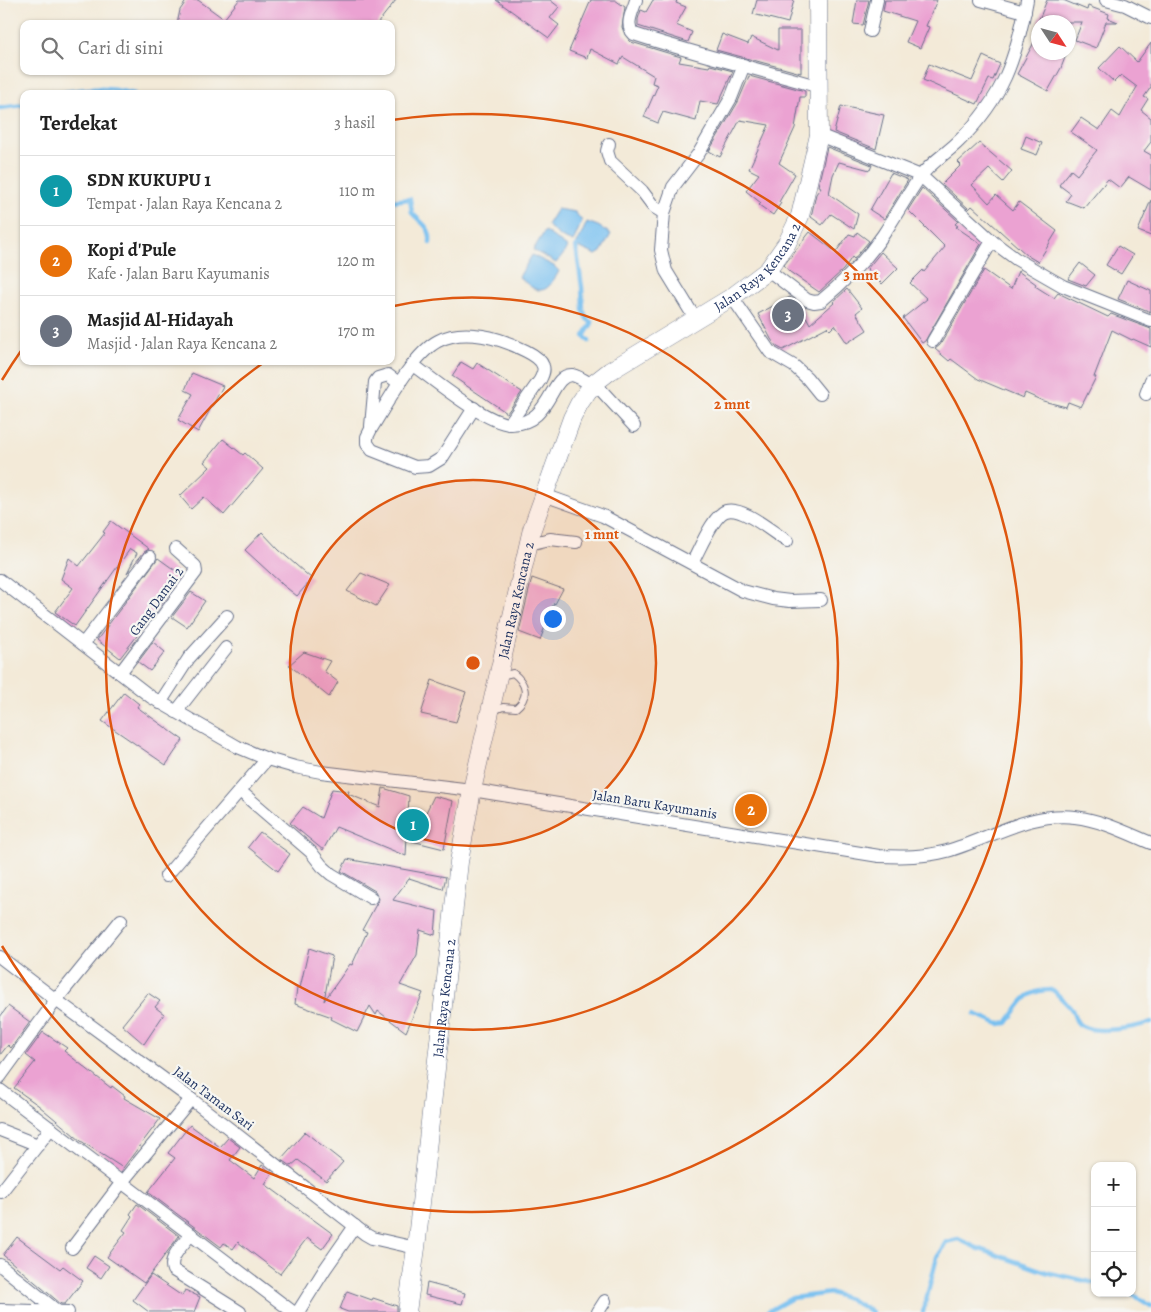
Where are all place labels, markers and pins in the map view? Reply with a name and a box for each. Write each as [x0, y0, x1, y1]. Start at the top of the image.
pin: 3 [772, 296, 804, 334]
centre of rings [464, 654, 482, 672]
pin: 2 [735, 791, 767, 829]
pin: 1 [397, 806, 429, 844]

